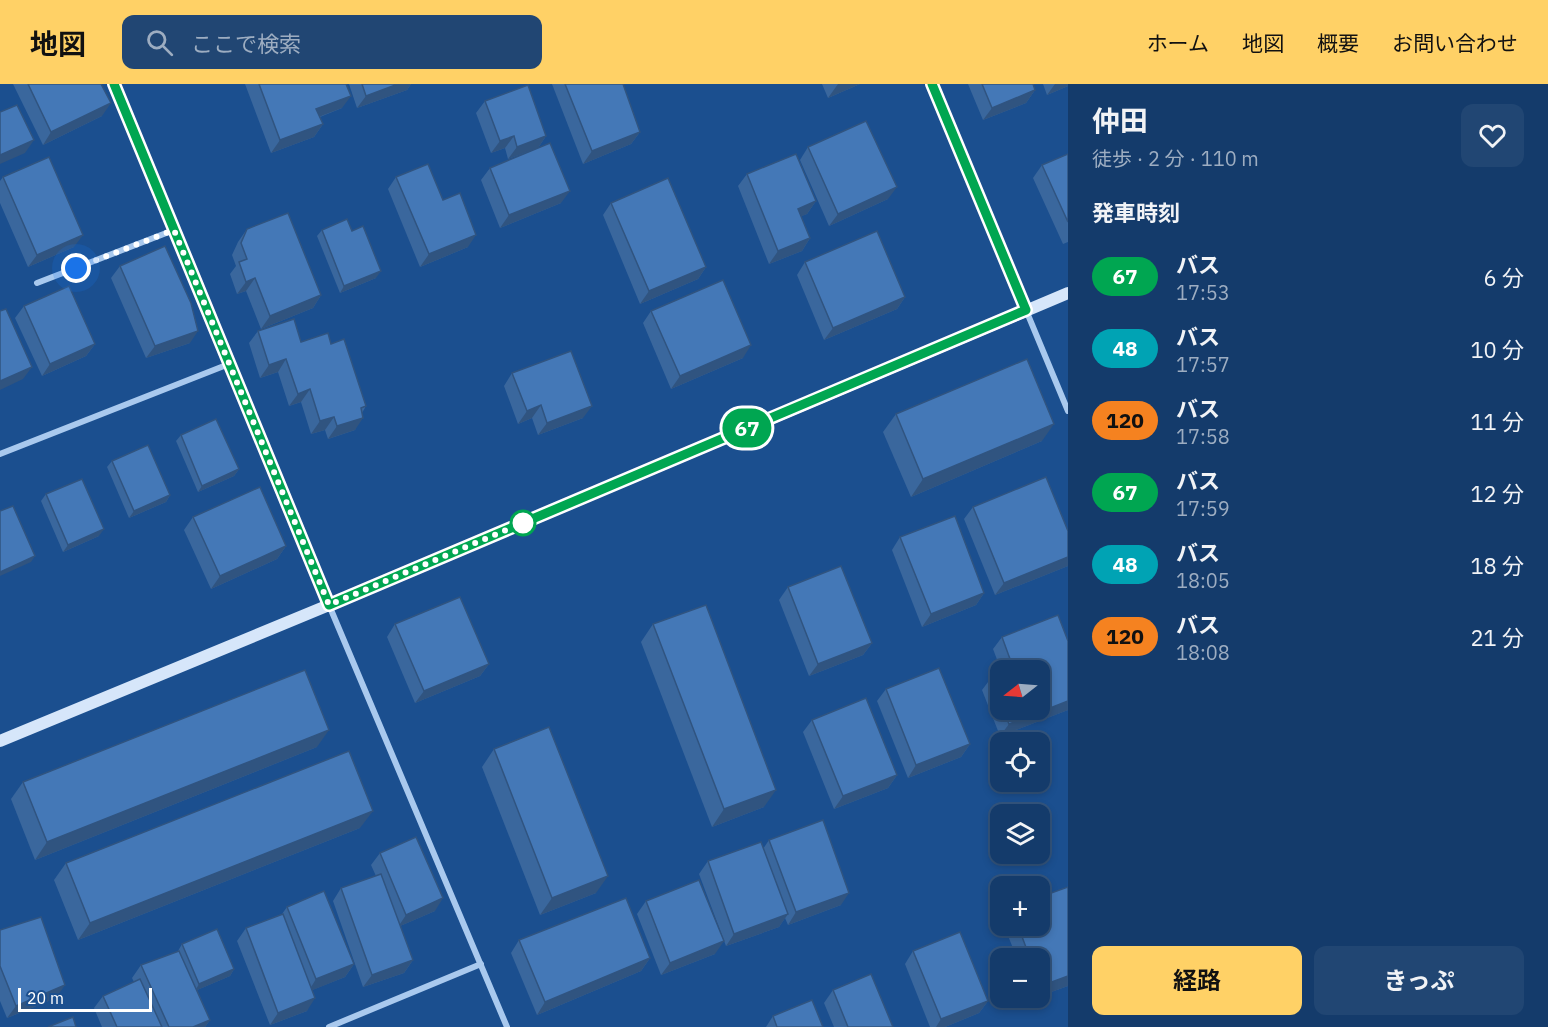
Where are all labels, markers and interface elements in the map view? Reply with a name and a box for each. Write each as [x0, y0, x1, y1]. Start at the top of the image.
search box [122, 15, 542, 69]
text: 地図 [30, 25, 86, 62]
icon: search [143, 26, 176, 59]
text: ここで検索 [191, 29, 301, 58]
text: ホーム [1147, 29, 1209, 57]
text: 地図 [1242, 29, 1284, 57]
text: 概要 [1317, 29, 1359, 57]
text: お問い合わせ [1392, 29, 1518, 57]
text: 仲田 [1092, 102, 1148, 139]
button: heart [1461, 104, 1524, 167]
text: 徒歩 · 2 分 · 110 m [1092, 145, 1259, 172]
text: 発車時刻 [1092, 198, 1180, 227]
text: バス [1176, 250, 1220, 279]
your location [61, 253, 91, 283]
text: 67 [1112, 262, 1138, 290]
text: 6 分 [1484, 263, 1524, 292]
text: 17:53 [1176, 279, 1230, 306]
text: バス [1176, 322, 1220, 351]
text: 48 [1112, 334, 1138, 362]
text: 10 分 [1470, 335, 1524, 364]
text: 17:57 [1176, 351, 1230, 378]
text: バス [1176, 394, 1220, 423]
text: 120 [1106, 406, 1144, 434]
text: 11 分 [1470, 407, 1524, 436]
line badge: 67 [720, 408, 774, 448]
text: 67 [734, 414, 760, 442]
text: 17:58 [1176, 423, 1230, 450]
text: バス [1176, 466, 1220, 495]
text: 67 [1112, 478, 1138, 506]
text: 12 分 [1470, 479, 1524, 508]
text: 17:59 [1176, 495, 1230, 522]
unlabelled marker [510, 510, 536, 536]
text: バス [1176, 538, 1220, 567]
text: 48 [1112, 550, 1138, 578]
text: 18 分 [1470, 551, 1524, 580]
text: 18:05 [1176, 567, 1230, 594]
text: バス [1176, 610, 1220, 639]
text: 120 [1106, 622, 1144, 650]
text: 21 分 [1470, 623, 1524, 652]
text: 18:08 [1176, 639, 1230, 666]
north arrow [990, 660, 1050, 720]
map controls [990, 660, 1050, 1008]
button: locate [990, 732, 1050, 792]
button: layers [990, 804, 1050, 864]
button: + [990, 876, 1050, 936]
button: 経路 [1092, 946, 1302, 1015]
button: きっぷ [1314, 946, 1524, 1015]
button: − [990, 948, 1050, 1008]
scale bar [18, 985, 152, 1012]
text: 20 m [27, 988, 64, 1008]

